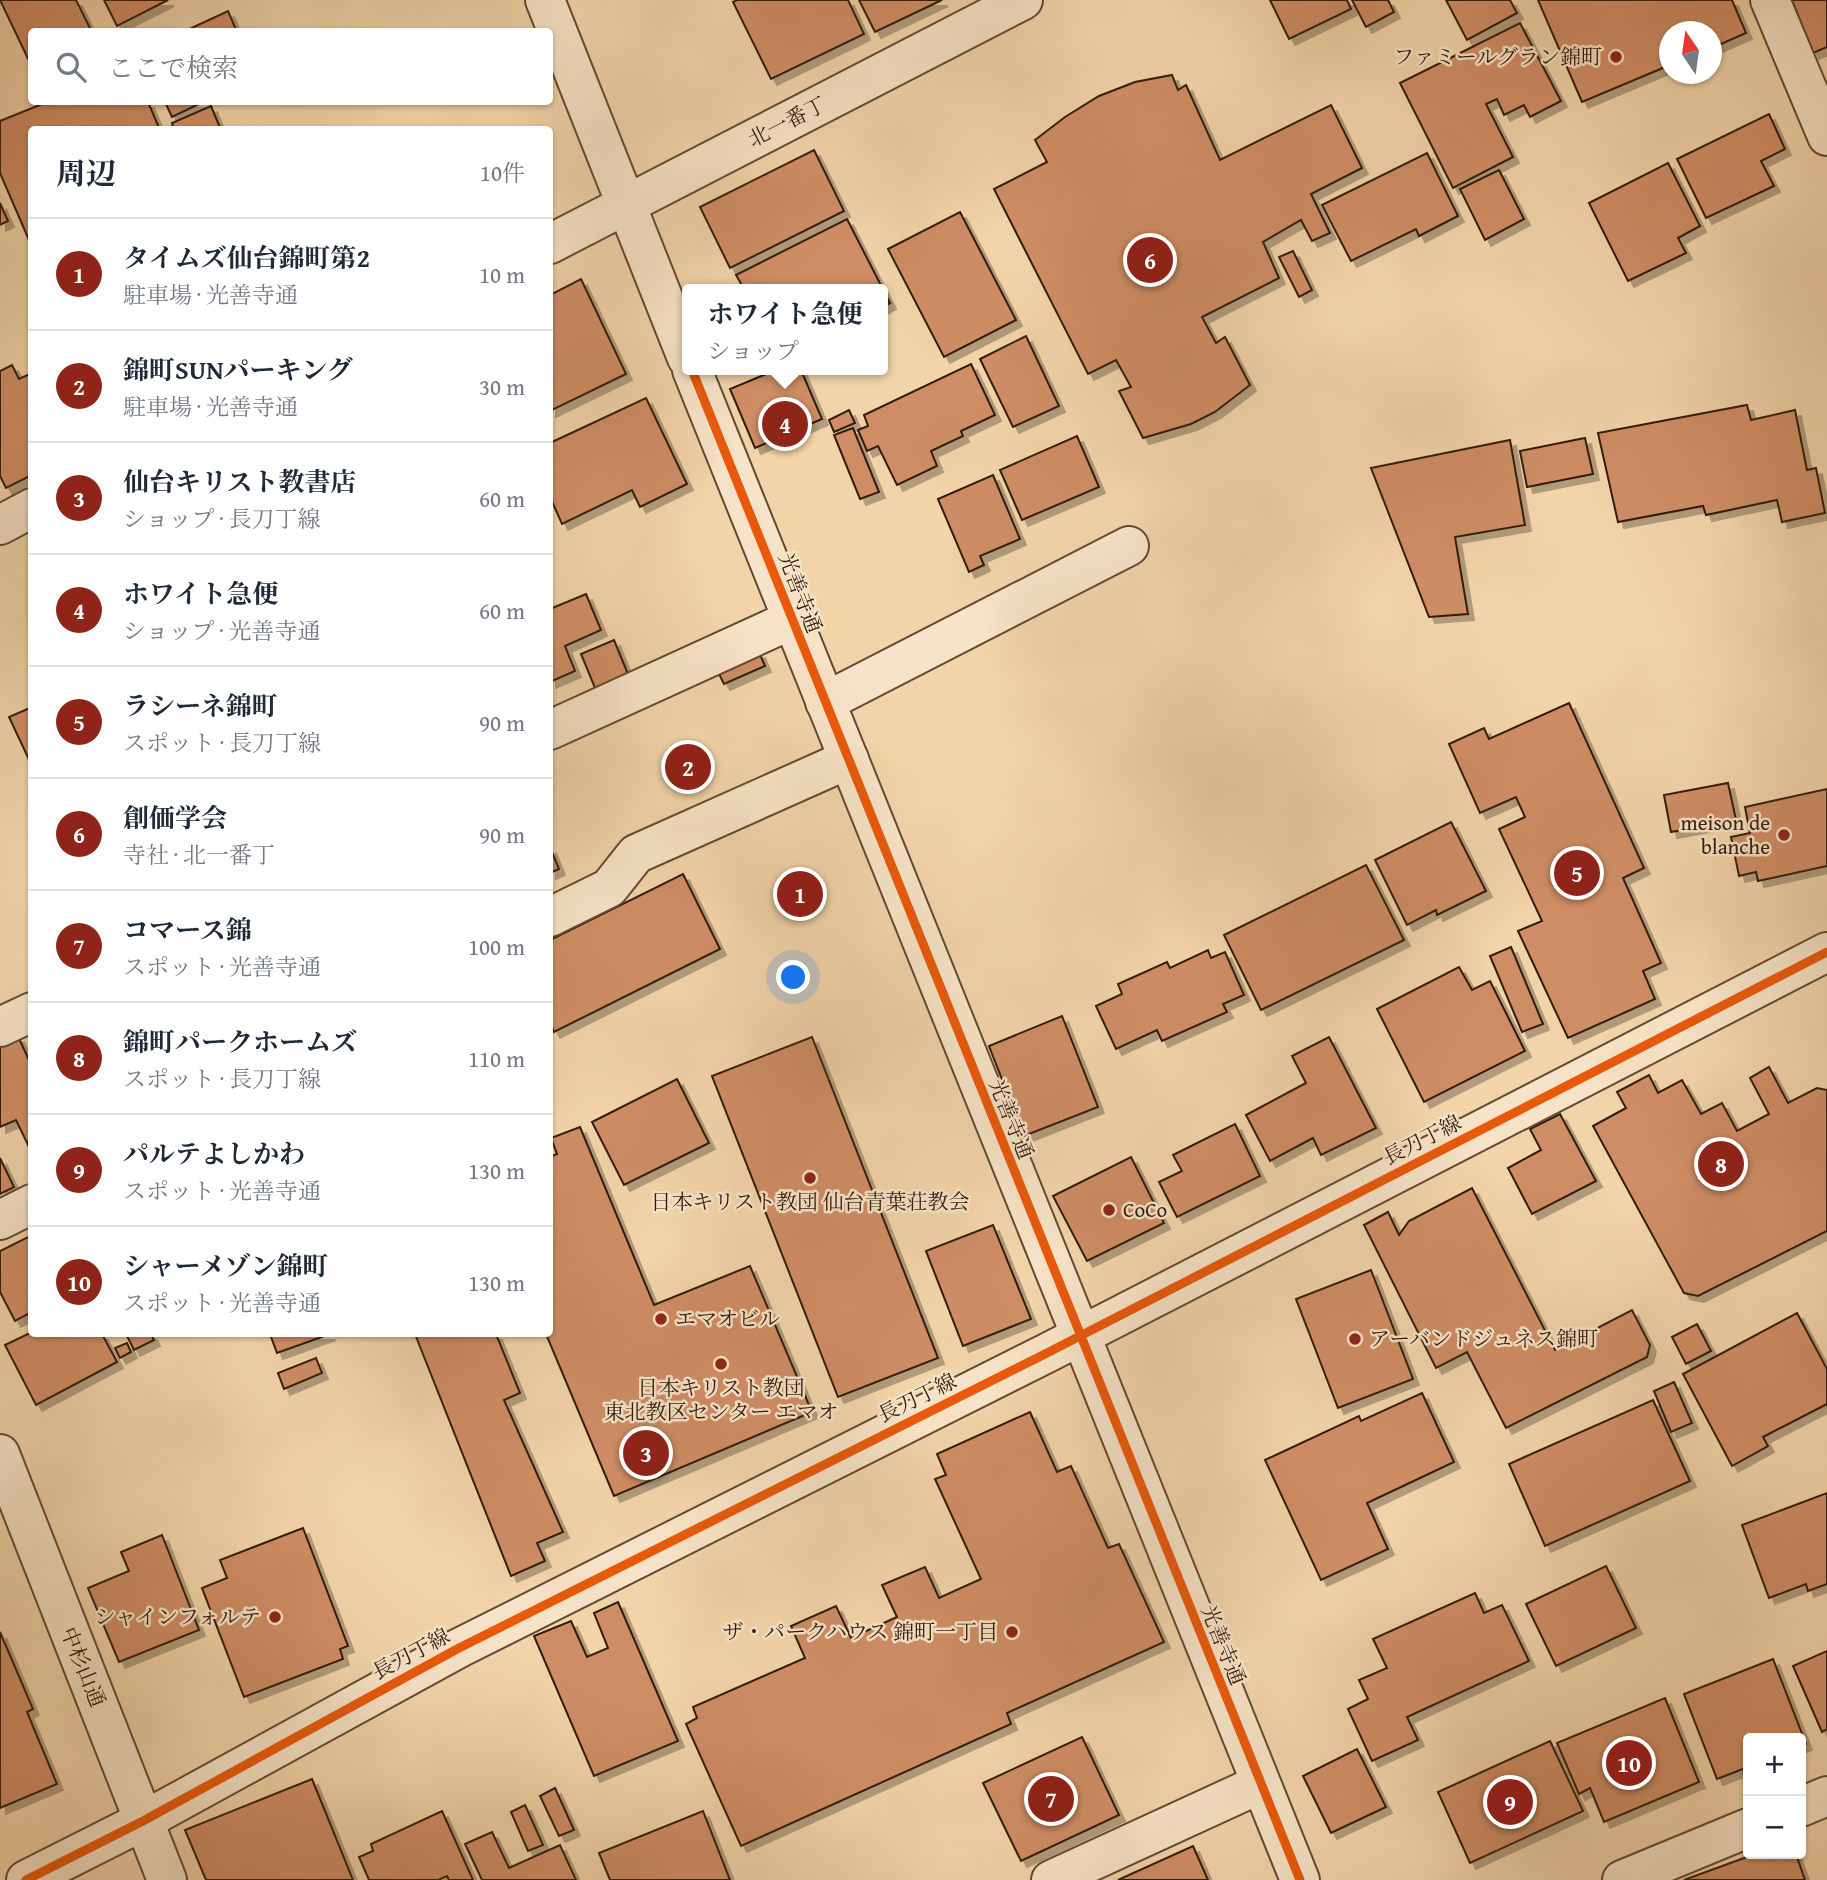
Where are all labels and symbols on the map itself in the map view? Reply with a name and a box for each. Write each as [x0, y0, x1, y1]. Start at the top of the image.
north arrow [1659, 21, 1722, 84]
place label: ファミールグラン錦町 [1393, 41, 1602, 72]
marker: ファミールグラン錦町 [1608, 49, 1624, 65]
street label: 北一番丁 [742, 89, 831, 154]
pin: 6 [1127, 234, 1173, 286]
pin: 4 [762, 398, 808, 450]
street label: 光善寺通 [771, 548, 830, 638]
pin: 2 [665, 741, 711, 793]
place label: meison de blanche [1681, 807, 1770, 862]
marker: meison de blanche [1776, 827, 1792, 843]
pin: 5 [1554, 847, 1600, 899]
pin: 1 [777, 868, 823, 920]
your location [776, 960, 810, 994]
street label: 光善寺通 [981, 1074, 1042, 1164]
street label: 長刀丁線 [1377, 1107, 1466, 1172]
pin: 8 [1698, 1138, 1744, 1190]
marker: 日本キリスト教団 仙台青葉荘教会 [802, 1170, 818, 1186]
place label: 日本キリスト教団 仙台青葉荘教会 [650, 1186, 970, 1217]
place label: CoCo [1123, 1194, 1167, 1225]
marker: CoCo [1101, 1202, 1117, 1218]
place label: エマオビル [675, 1303, 780, 1334]
marker: エマオビル [653, 1311, 669, 1327]
place label: アーバンドジュネス錦町 [1369, 1323, 1598, 1354]
marker: アーバンドジュネス錦町 [1347, 1331, 1363, 1347]
marker: 日本キリスト教団 東北教区センター エマオ [713, 1356, 729, 1372]
street label: 長刀丁線 [872, 1365, 961, 1430]
place label: 日本キリスト教団 東北教区センター エマオ [604, 1372, 838, 1427]
pin: 3 [623, 1427, 669, 1479]
street label: 光善寺通 [1193, 1600, 1254, 1690]
place label: シャインフォルテ [94, 1601, 261, 1632]
marker: シャインフォルテ [267, 1609, 283, 1625]
place label: ザ・パークハウス 錦町一丁目 [722, 1616, 998, 1647]
street label: 長刀丁線 [366, 1620, 455, 1687]
street label: 中杉山通 [53, 1622, 114, 1712]
marker: ザ・パークハウス 錦町一丁目 [1004, 1624, 1020, 1640]
pin: 10 [1606, 1737, 1652, 1789]
pin: 7 [1028, 1773, 1074, 1825]
pin: 9 [1487, 1776, 1533, 1828]

